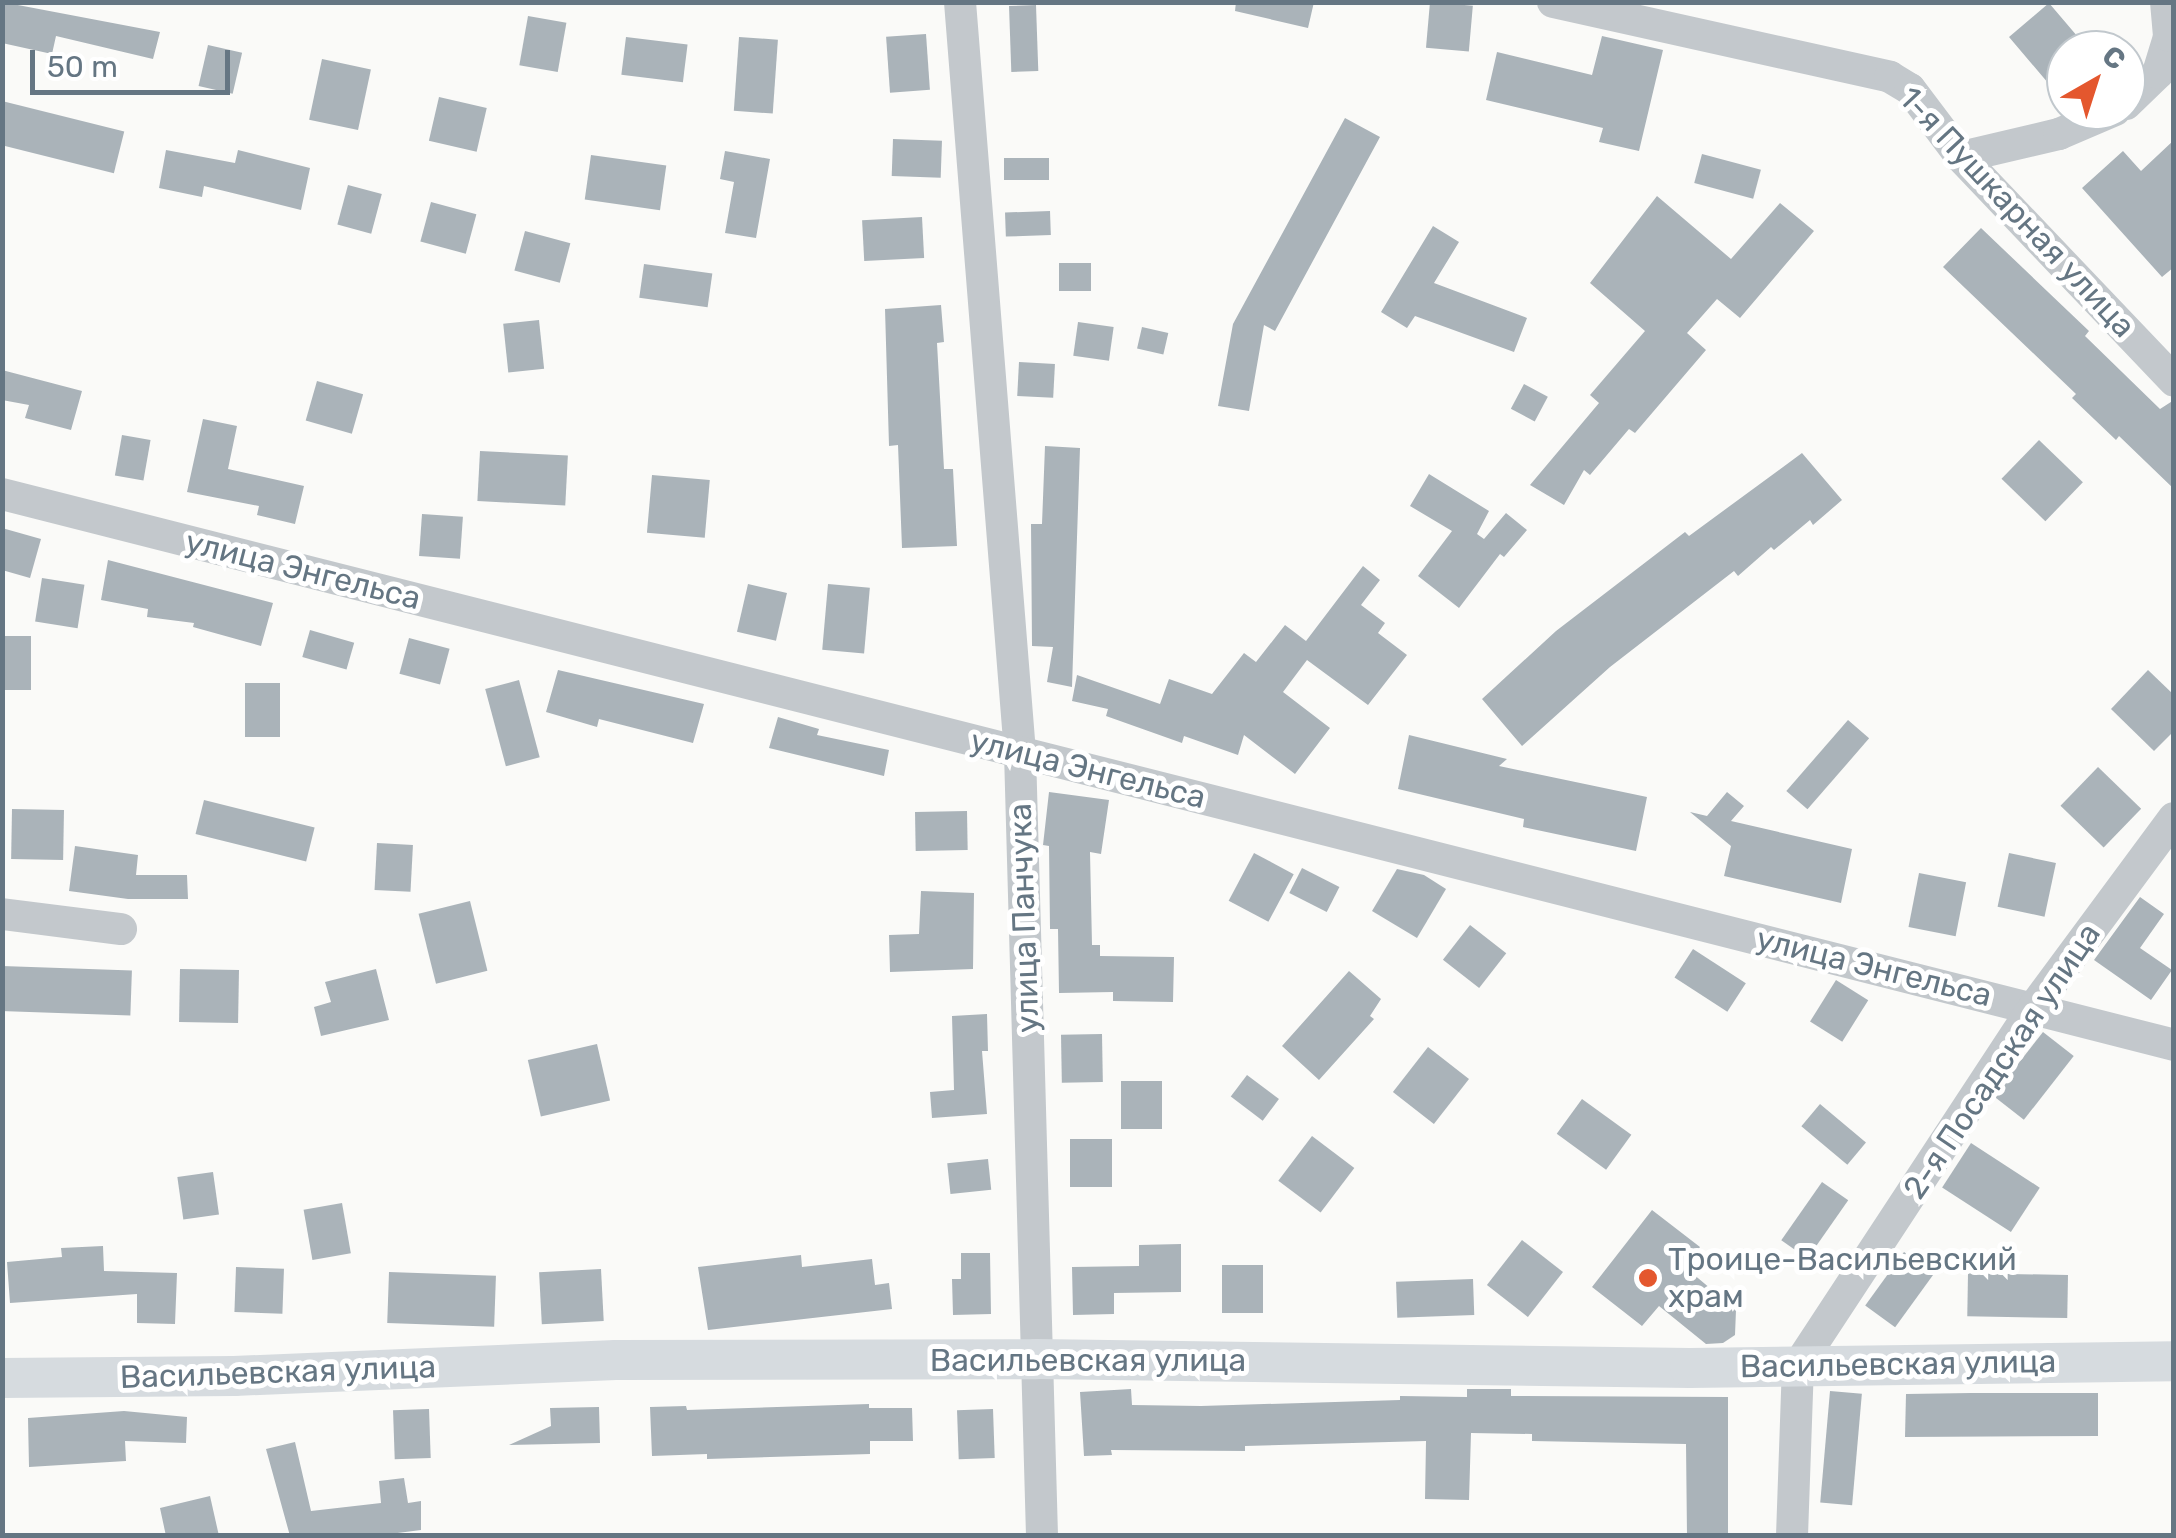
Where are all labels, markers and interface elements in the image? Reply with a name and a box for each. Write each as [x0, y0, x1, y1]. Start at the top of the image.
scale bar [35, 30, 235, 92]
north arrow [2046, 30, 2146, 130]
text: С [2096, 39, 2132, 77]
text: 50 m [47, 49, 118, 85]
street label: 1-я Пушкарная улица [1891, 79, 2143, 345]
street label: улица Энгельса [181, 522, 425, 618]
street label: улица Энгельса [966, 721, 1210, 817]
street label: улица Панчука [1001, 802, 1047, 1034]
street label: 2-я Посадская улица [1895, 916, 2109, 1206]
street label: улица Энгельса [1752, 919, 1996, 1015]
place label: Троице-Васильевский храм [1668, 1241, 2017, 1316]
marker: Троице-Васильевский храм [1637, 1267, 1659, 1289]
street label: Васильевская улица [930, 1341, 1246, 1379]
street label: Васильевская улица [1739, 1342, 2057, 1386]
street label: Васильевская улица [119, 1347, 437, 1397]

